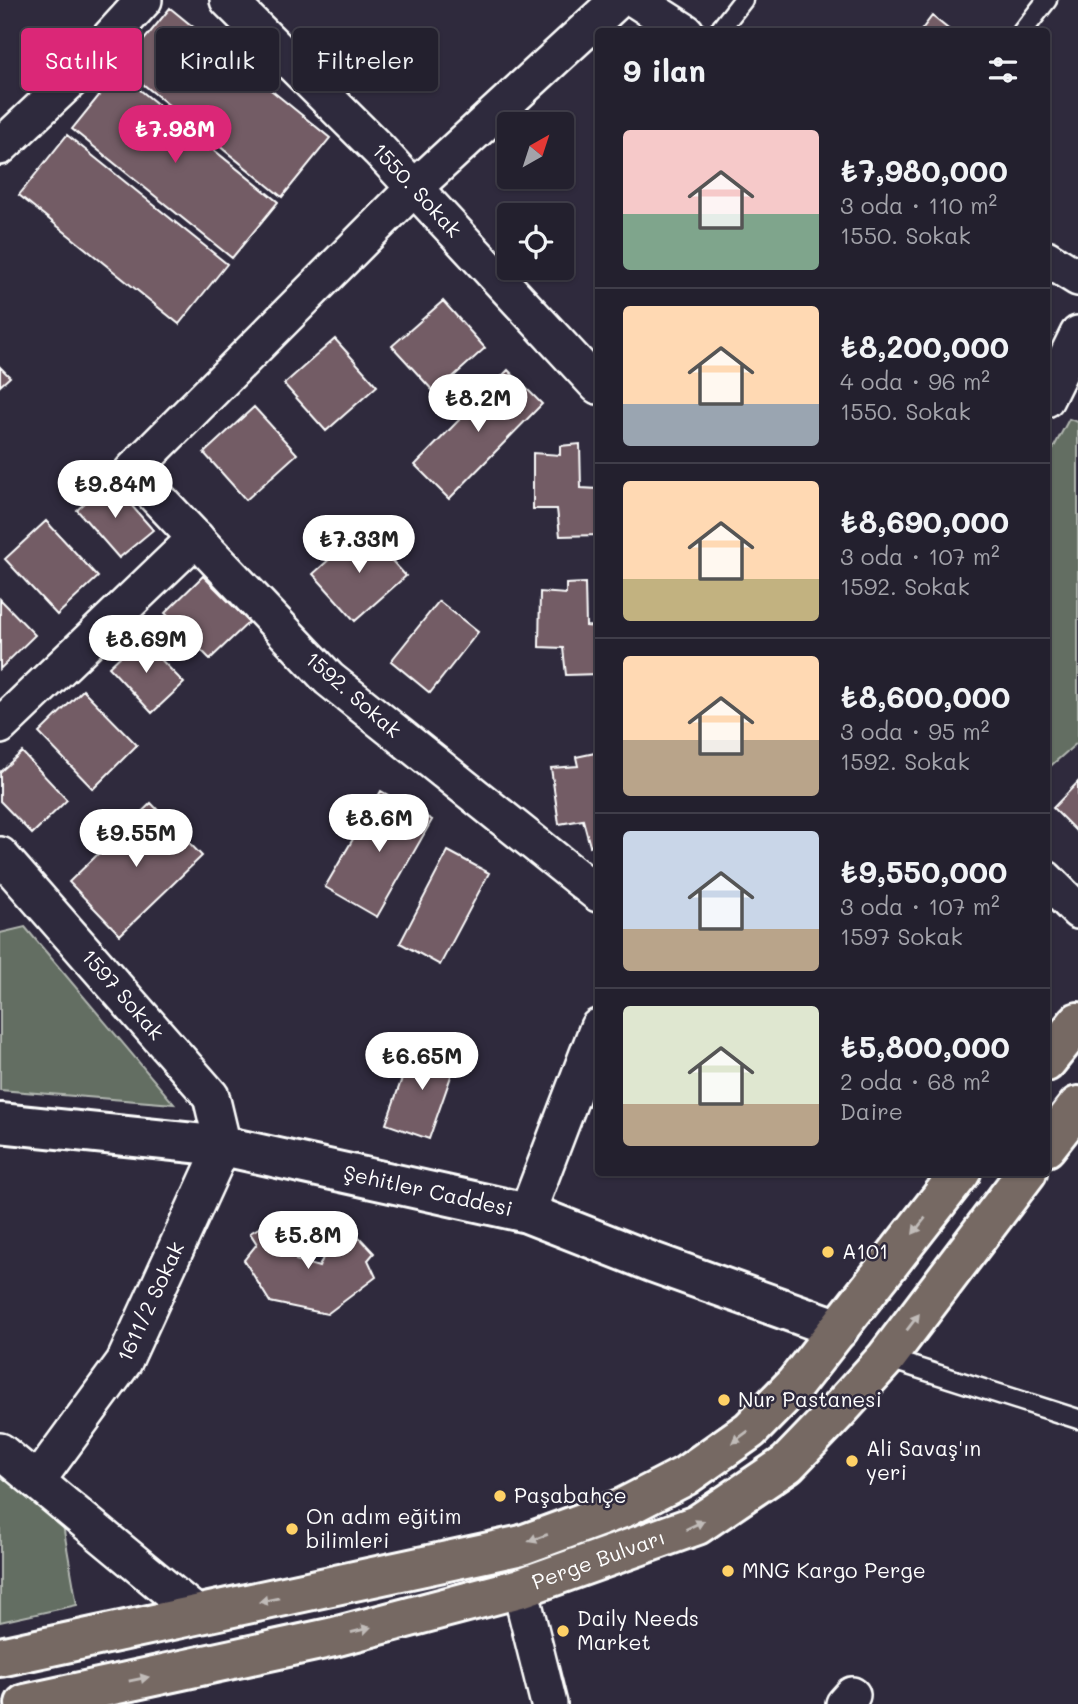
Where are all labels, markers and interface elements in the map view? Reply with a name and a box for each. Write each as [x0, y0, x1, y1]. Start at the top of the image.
chip: Satılık [21, 28, 142, 91]
chip: Kiralık [156, 28, 279, 91]
chip: Filtreler [293, 28, 438, 91]
text: 9 ilan [623, 50, 706, 90]
icon: filters [984, 51, 1022, 89]
pin: ₺7.98M [118, 106, 232, 165]
north arrow [497, 112, 574, 189]
map controls [497, 112, 574, 280]
text: ₺7.98M [135, 113, 215, 143]
street label: 1550. Sokak [367, 136, 468, 242]
text: ₺7,980,000 [840, 150, 1008, 190]
icon: home [679, 158, 763, 242]
text: 3 oda · 110 m² [840, 190, 997, 220]
button: locate [497, 203, 574, 280]
text: 1550. Sokak [840, 220, 971, 250]
text: ₺8,200,000 [840, 326, 1009, 366]
icon: home [679, 334, 763, 418]
text: 4 oda · 96 m² [840, 366, 990, 396]
pin: ₺8.2M [429, 374, 527, 434]
text: ₺8.2M [444, 382, 512, 412]
text: 1550. Sokak [840, 396, 971, 426]
pin: ₺9.84M [58, 461, 172, 520]
text: ₺9.84M [74, 468, 156, 498]
text: ₺8,690,000 [840, 501, 1009, 541]
icon: home [679, 509, 763, 593]
pin: ₺7.33M [302, 516, 416, 575]
text: ₺7.33M [319, 523, 399, 553]
text: 3 oda · 107 m² [840, 541, 1000, 571]
text: 1592. Sokak [840, 571, 970, 601]
pin: ₺8.69M [89, 616, 203, 675]
text: ₺8.69M [105, 623, 187, 653]
street label: 1592. Sokak [300, 645, 407, 743]
text: ₺8,600,000 [840, 676, 1010, 716]
icon: home [679, 684, 763, 768]
text: 3 oda · 95 m² [840, 716, 990, 746]
text: 1592. Sokak [840, 746, 970, 776]
pin: ₺8.6M [330, 794, 428, 854]
text: ₺8.6M [345, 802, 413, 832]
pin: ₺9.55M [79, 810, 193, 869]
text: ₺9.55M [96, 817, 176, 847]
text: ₺9,550,000 [840, 851, 1007, 891]
icon: home [679, 859, 763, 943]
text: 3 oda · 107 m² [840, 891, 1000, 921]
text: 1597 Sokak [840, 921, 963, 951]
street label: 1597 Sokak [77, 943, 171, 1045]
text: ₺5,800,000 [840, 1026, 1010, 1066]
pin: ₺6.65M [365, 1032, 479, 1092]
icon: home [679, 1034, 763, 1118]
text: ₺6.65M [381, 1040, 463, 1070]
text: 2 oda · 68 m² [840, 1066, 990, 1096]
text: Daire [840, 1096, 903, 1126]
street label: Şehitler Caddesi [341, 1158, 515, 1221]
pin: ₺5.8M [259, 1212, 357, 1271]
one-way arrow [911, 1217, 926, 1235]
text: ₺5.8M [274, 1219, 342, 1249]
street label: 1611/2 Sokak [110, 1237, 189, 1366]
place label: A101 [842, 1237, 888, 1264]
marker: A101 [820, 1244, 836, 1260]
one-way arrow [906, 1313, 920, 1331]
place label: Nur Pastanesi [738, 1385, 882, 1412]
marker: Nur Pastanesi [716, 1392, 732, 1408]
one-way arrow [731, 1430, 749, 1444]
place label: Ali Savaş'ın yeri [866, 1434, 981, 1485]
marker: Ali Savaş'ın yeri [844, 1453, 860, 1469]
place label: Paşabahçe [514, 1481, 627, 1508]
marker: Paşabahçe [492, 1488, 508, 1504]
place label: On adım eğitim bilimleri [306, 1502, 461, 1553]
one-way arrow [685, 1519, 705, 1531]
marker: On adım eğitim bilimleri [284, 1521, 300, 1537]
street label: Perge Bulvarı [528, 1522, 668, 1595]
one-way arrow [528, 1533, 549, 1544]
place label: MNG Kargo Perge [742, 1556, 926, 1583]
marker: MNG Kargo Perge [720, 1563, 736, 1579]
one-way arrow [258, 1595, 280, 1606]
place label: Daily Needs Market [577, 1604, 699, 1655]
marker: Daily Needs Market [555, 1623, 571, 1639]
one-way arrow [350, 1624, 372, 1635]
one-way arrow [128, 1674, 150, 1685]

